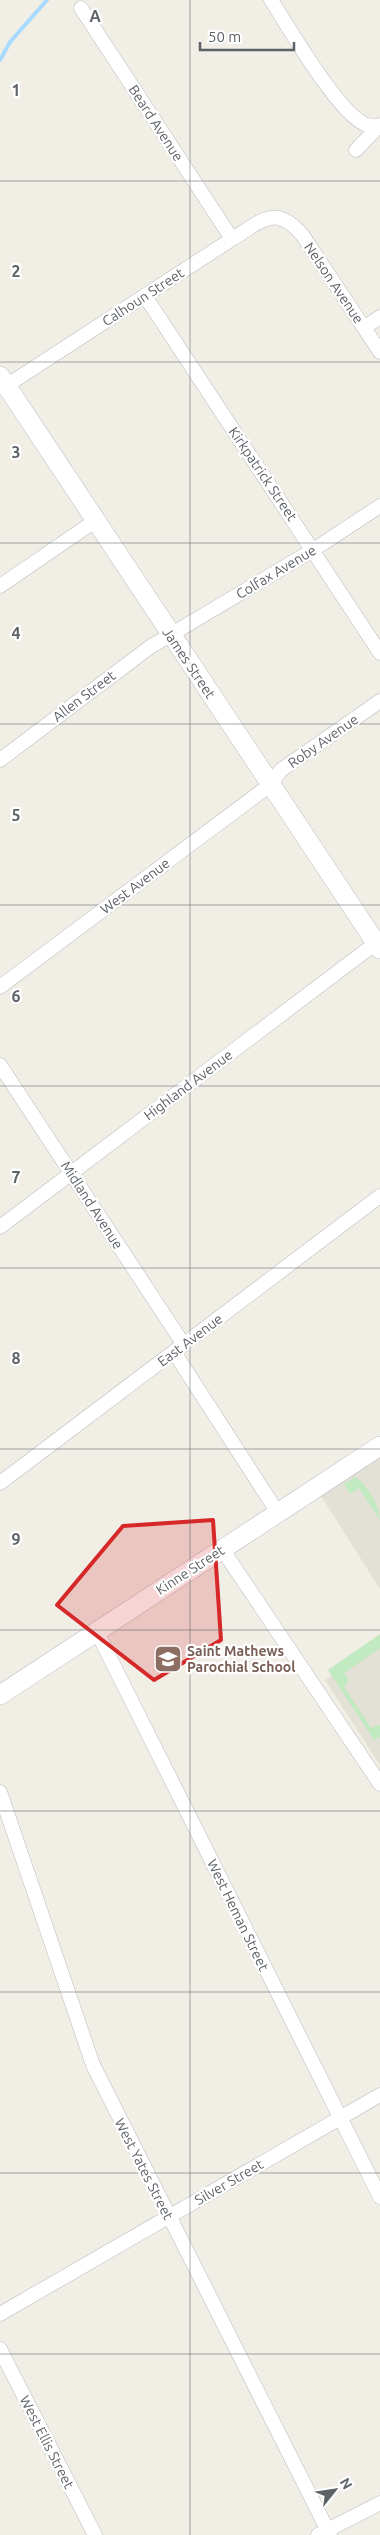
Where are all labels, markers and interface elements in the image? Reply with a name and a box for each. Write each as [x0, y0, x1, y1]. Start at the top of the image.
text: A [89, 7, 101, 25]
scale bar [200, 20, 294, 52]
text: 50 m [208, 28, 241, 45]
text: 1 [11, 81, 21, 99]
street label: Beard Avenue [125, 82, 187, 164]
street label: Nelson Avenue [301, 240, 367, 326]
text: 2 [11, 262, 21, 280]
street label: Calhoun Street [99, 264, 187, 329]
street label: Kirkpatrick Street [226, 424, 301, 525]
text: 3 [11, 443, 21, 461]
street label: Colfax Avenue [233, 542, 319, 602]
text: 4 [11, 624, 21, 642]
street label: James Street [159, 624, 219, 702]
street label: Allen Street [49, 667, 119, 725]
street label: Roby Avenue [285, 711, 361, 771]
text: 5 [11, 806, 21, 824]
street label: West Avenue [97, 855, 173, 917]
text: 6 [11, 987, 21, 1005]
street label: Highland Avenue [141, 1047, 235, 1123]
street label: Midland Avenue [58, 1158, 126, 1252]
text: 7 [11, 1168, 21, 1186]
street label: East Avenue [154, 1310, 226, 1370]
text: 8 [11, 1349, 21, 1367]
text: 9 [11, 1530, 21, 1548]
street label: Kinne Street [153, 1542, 228, 1598]
place label: Saint Mathews Parochial School [187, 1643, 296, 1675]
school or university icon: Saint Mathews Parochial School [153, 1644, 183, 1674]
street label: West Heman Street [204, 1857, 272, 1974]
street label: West Yates Street [112, 2116, 177, 2223]
street label: Silver Street [192, 2156, 267, 2208]
street label: West Ellis Street [17, 2393, 78, 2492]
north arrow [310, 2465, 360, 2515]
text: N [337, 2475, 356, 2492]

